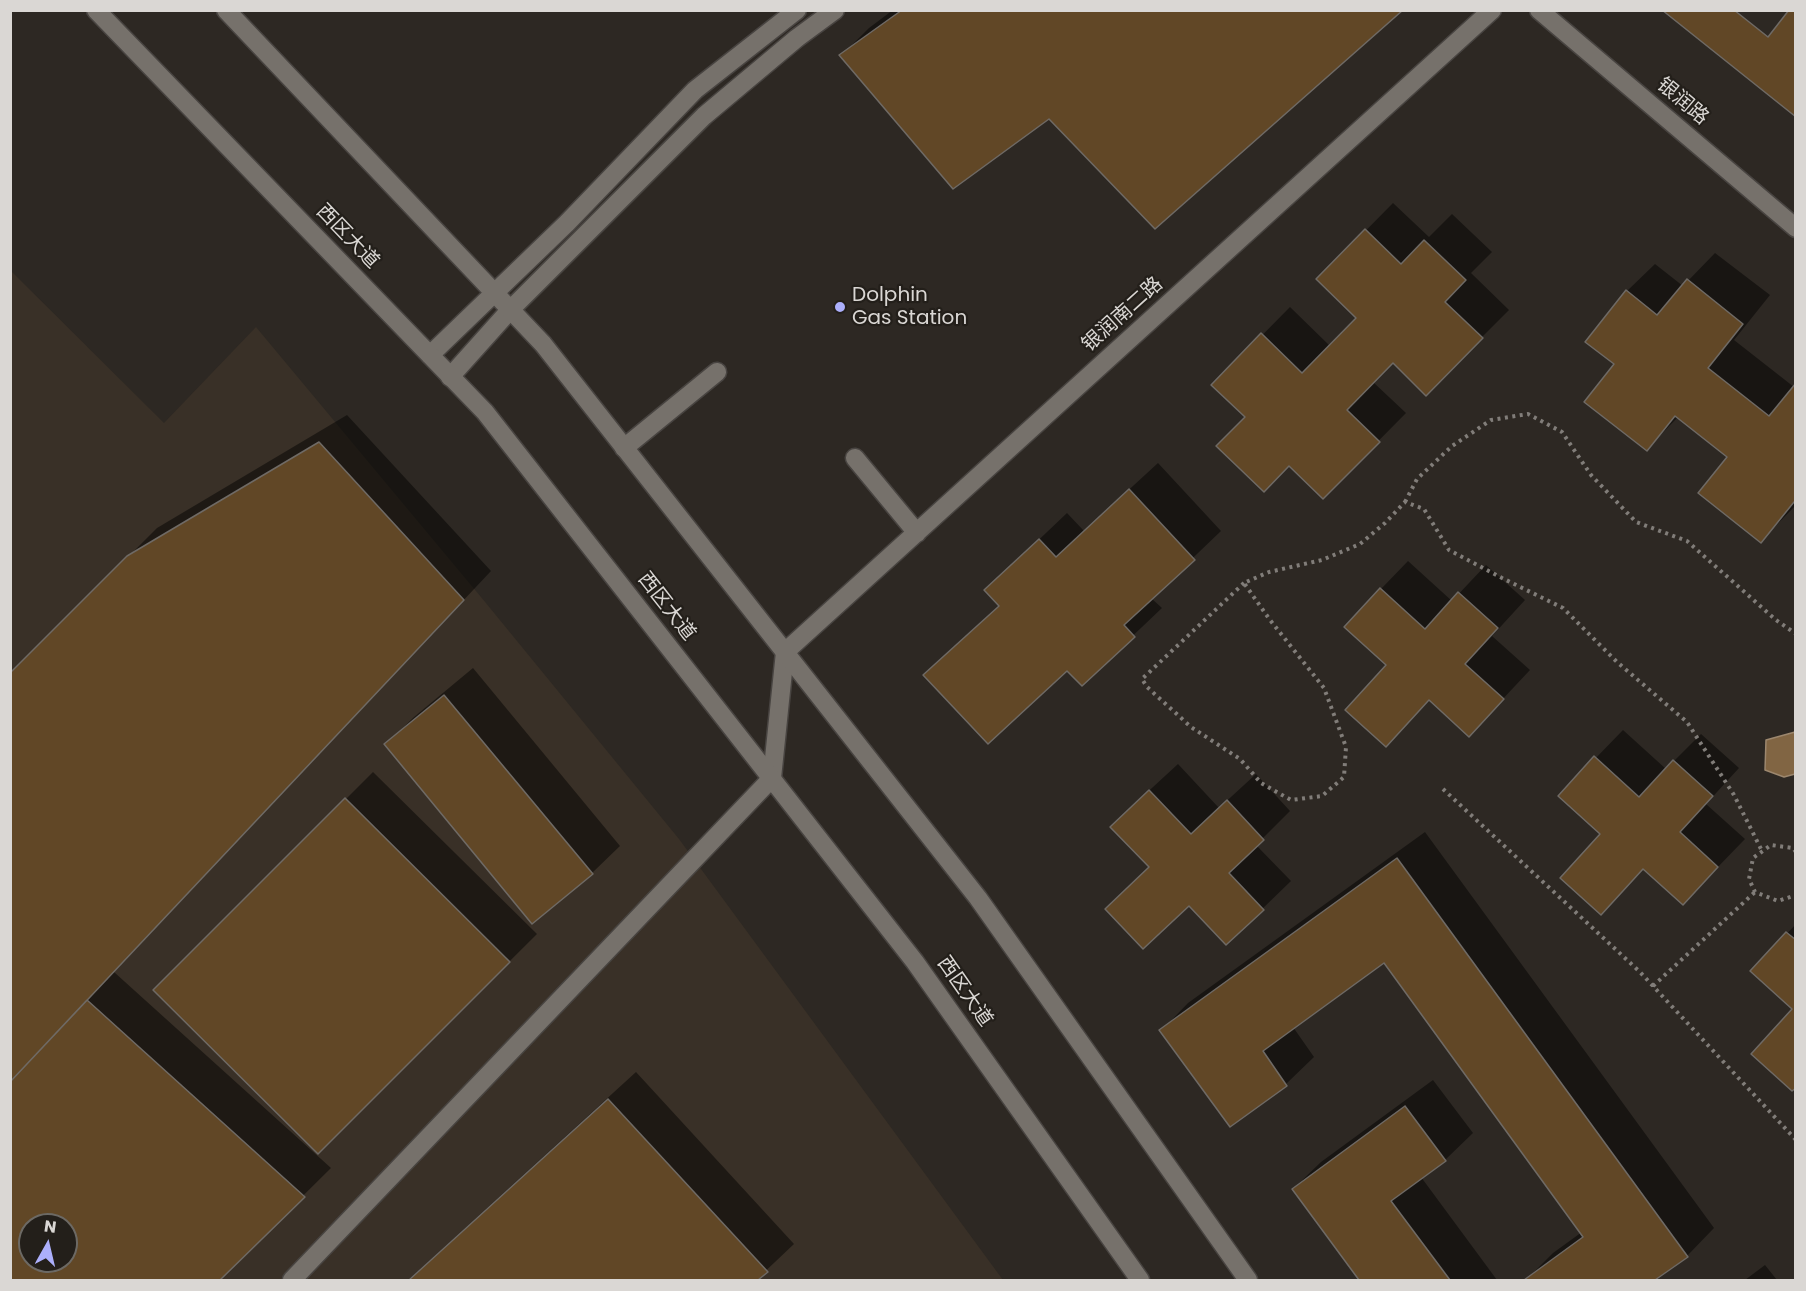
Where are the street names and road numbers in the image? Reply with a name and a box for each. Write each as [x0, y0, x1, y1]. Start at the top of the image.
street label: 银润路 [1651, 74, 1713, 130]
street label: 西区大道 [311, 200, 383, 274]
street label: 银润南二路 [1078, 273, 1168, 357]
street label: 西区大道 [632, 568, 700, 646]
street label: 西区大道 [931, 952, 997, 1032]

